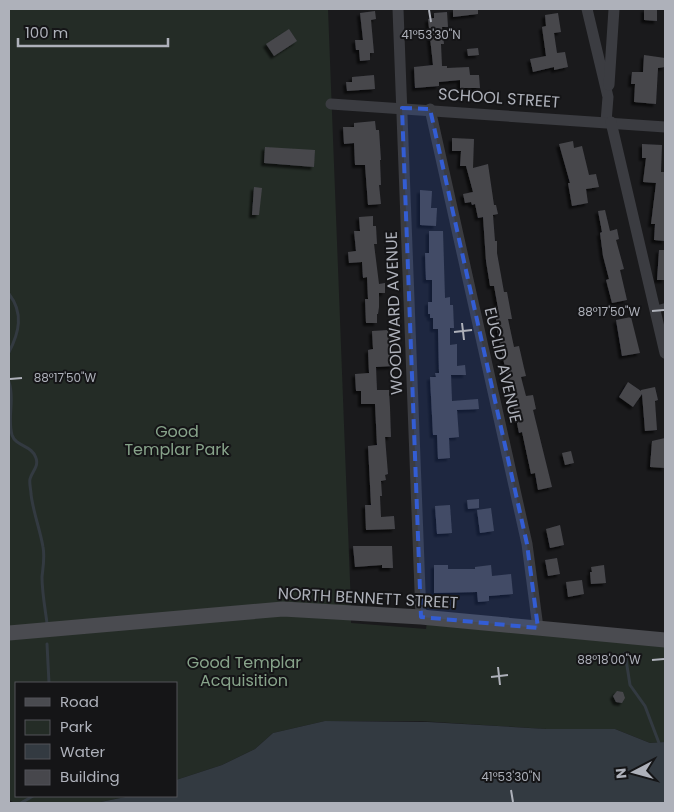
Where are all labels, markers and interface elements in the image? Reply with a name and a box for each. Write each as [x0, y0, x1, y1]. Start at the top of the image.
scale bar [18, 15, 168, 47]
text: 100 m [25, 22, 68, 43]
text: 41°53'30"N [401, 26, 461, 43]
street label: SCHOOL STREET [437, 82, 561, 114]
street label: WOODWARD AVENUE [380, 231, 408, 395]
text: 88°17'50"W [578, 303, 641, 320]
street label: EUCLID AVENUE [479, 305, 527, 425]
text: 88°17'50"W [34, 369, 97, 386]
park label: Good Templar Park [124, 420, 230, 461]
street label: NORTH BENNETT STREET [277, 582, 459, 614]
park label: Good Templar Acquisition [187, 651, 301, 692]
text: 88°18'00"W [577, 651, 641, 668]
legend [15, 682, 178, 797]
text: Road [60, 691, 99, 712]
text: Park [60, 716, 92, 737]
text: Water [60, 741, 106, 762]
north arrow [609, 747, 659, 797]
text: Building [60, 766, 120, 787]
text: N [611, 767, 632, 780]
text: 41°53'30"N [481, 768, 541, 785]

